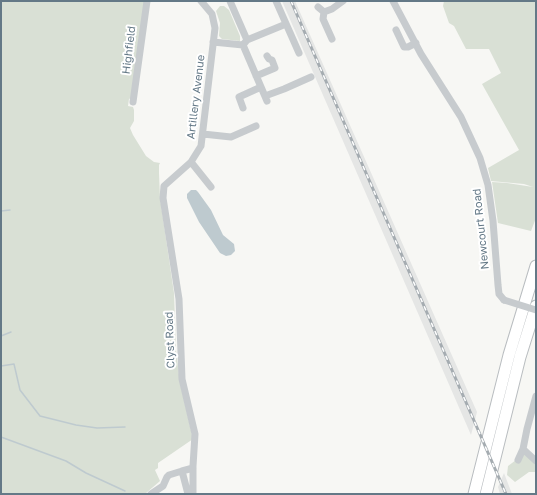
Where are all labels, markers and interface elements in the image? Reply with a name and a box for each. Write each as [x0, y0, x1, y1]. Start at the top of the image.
street label: Highfield [120, 25, 138, 75]
street label: Artillery Avenue [184, 54, 208, 140]
street label: Newcourt Road [470, 188, 492, 270]
street label: Clyst Road [162, 311, 178, 369]

